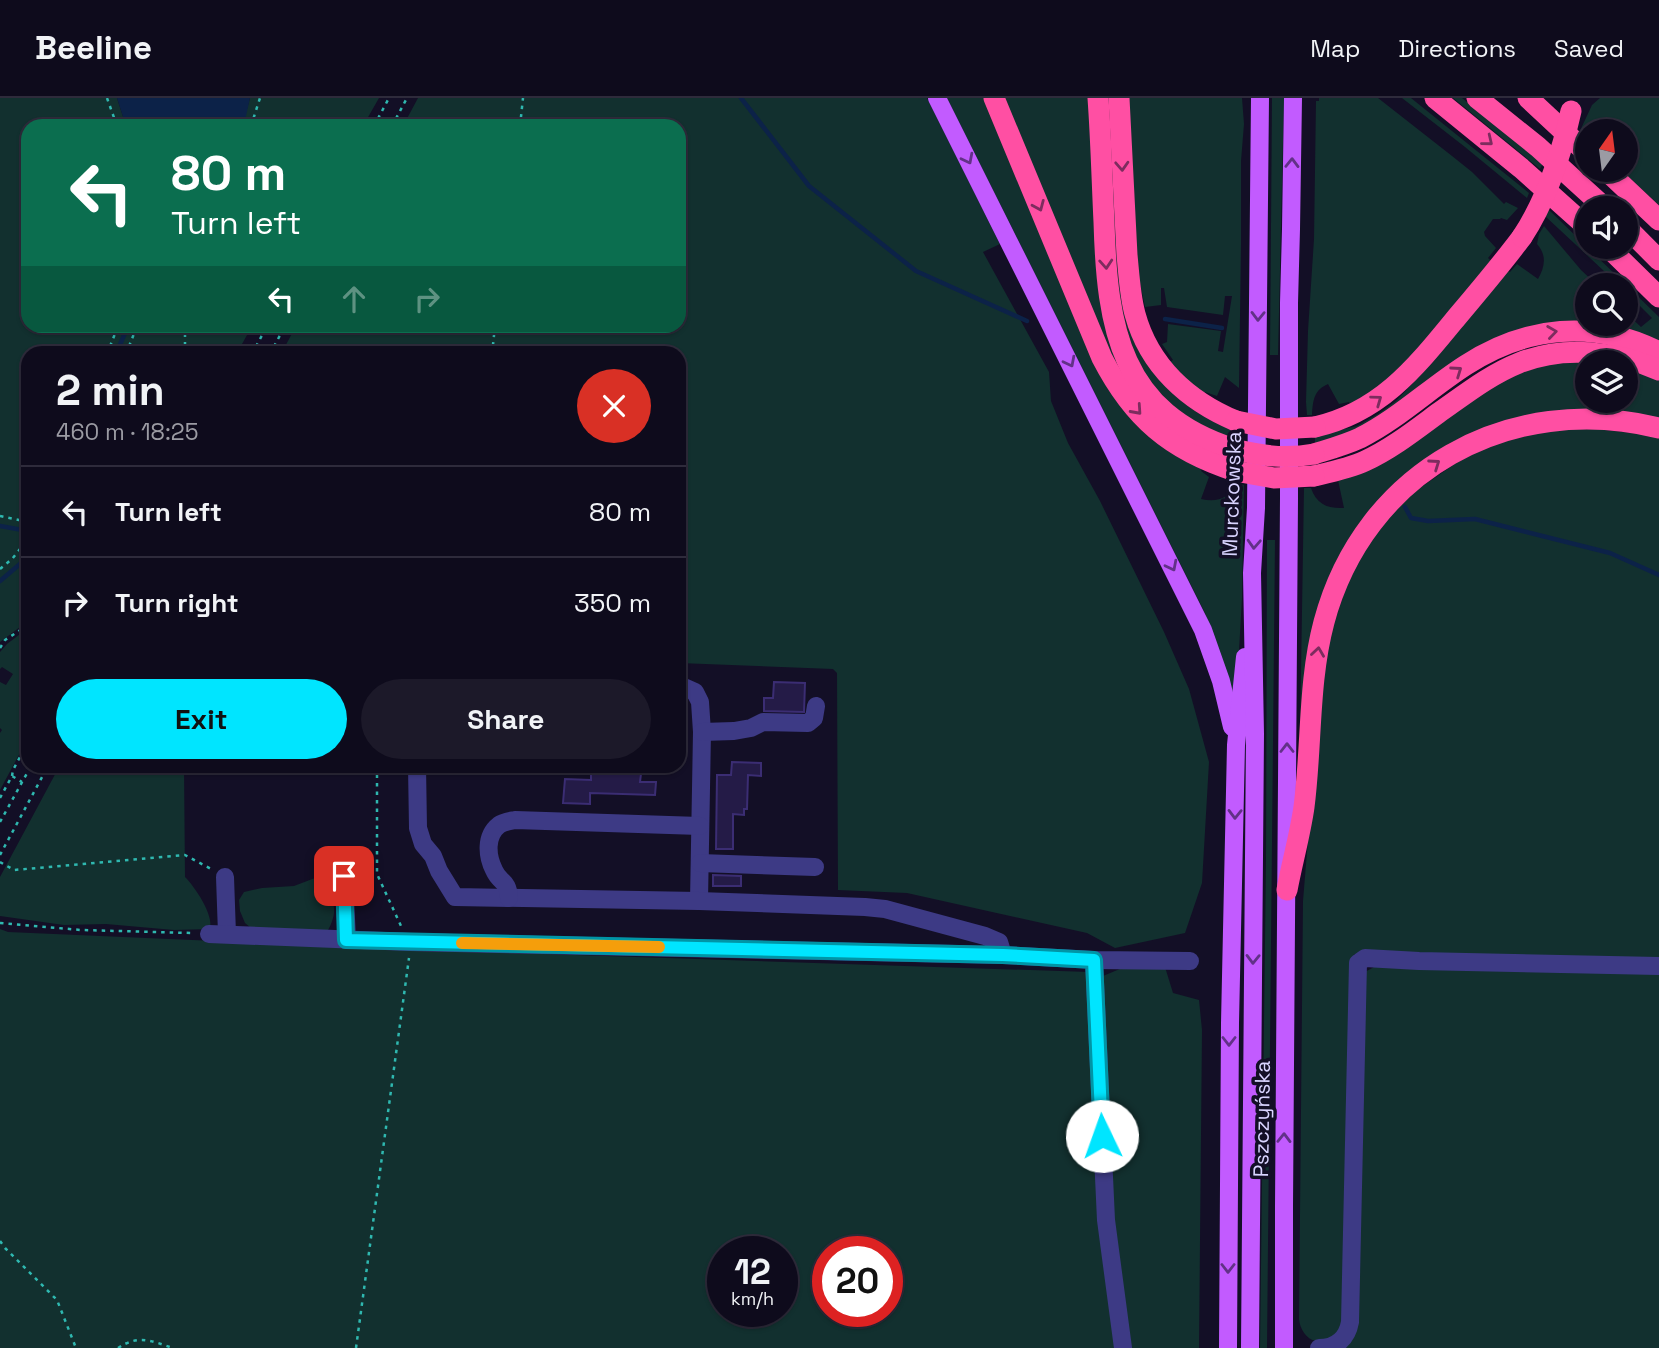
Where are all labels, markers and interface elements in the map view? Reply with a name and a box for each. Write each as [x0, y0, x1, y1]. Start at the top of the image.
text: Beeline [35, 27, 152, 69]
text: Map [1310, 33, 1360, 64]
text: Directions [1398, 33, 1516, 64]
text: Saved [1554, 33, 1624, 64]
north arrow [1575, 119, 1638, 182]
map controls [1575, 119, 1638, 413]
one-way arrow [1481, 132, 1493, 145]
text: 80 m [171, 142, 286, 204]
icon: left [56, 147, 147, 238]
one-way arrow [959, 152, 973, 164]
one-way arrow [1284, 158, 1300, 168]
one-way arrow [1115, 161, 1130, 172]
button: sound [1575, 196, 1638, 259]
one-way arrow [1031, 199, 1045, 212]
text: Turn left [171, 203, 301, 243]
one-way arrow [1098, 259, 1113, 270]
button: search [1575, 273, 1638, 336]
icon: left [262, 280, 300, 318]
icon: ahead [335, 280, 373, 318]
icon: right [408, 280, 446, 318]
one-way arrow [1250, 311, 1266, 322]
one-way arrow [1546, 325, 1558, 340]
button: layers [1575, 350, 1638, 413]
one-way arrow [1061, 355, 1075, 367]
text: 2 min [56, 364, 165, 417]
one-way arrow [1449, 367, 1462, 379]
button: close [577, 369, 651, 443]
one-way arrow [1369, 396, 1382, 408]
one-way arrow [1128, 402, 1141, 415]
text: 460 m · 18:25 [56, 417, 198, 447]
street label: Murckowska [1216, 431, 1247, 557]
one-way arrow [1427, 459, 1440, 472]
icon: left [56, 493, 94, 531]
text: Turn left [115, 495, 222, 529]
text: 80 m [589, 495, 651, 529]
one-way arrow [1246, 538, 1261, 549]
one-way arrow [1163, 559, 1177, 571]
icon: right [56, 584, 94, 622]
text: Turn right [115, 586, 239, 620]
text: 350 m [574, 586, 651, 620]
one-way arrow [1310, 646, 1325, 658]
button: Exit [56, 679, 347, 759]
button: Share [361, 679, 651, 759]
one-way arrow [1279, 743, 1295, 753]
one-way arrow [1227, 808, 1242, 819]
pin [314, 846, 374, 906]
icon: arrive [325, 857, 363, 895]
one-way arrow [1245, 954, 1261, 965]
one-way arrow [1222, 1036, 1237, 1047]
street label: Pszczyńska [1247, 1060, 1276, 1178]
position arrow [1065, 1099, 1139, 1173]
one-way arrow [1277, 1132, 1292, 1143]
speed limit sign: 20 [812, 1236, 903, 1327]
text: 12 [734, 1250, 771, 1294]
one-way arrow [1220, 1264, 1236, 1274]
text: km/h [731, 1287, 774, 1310]

